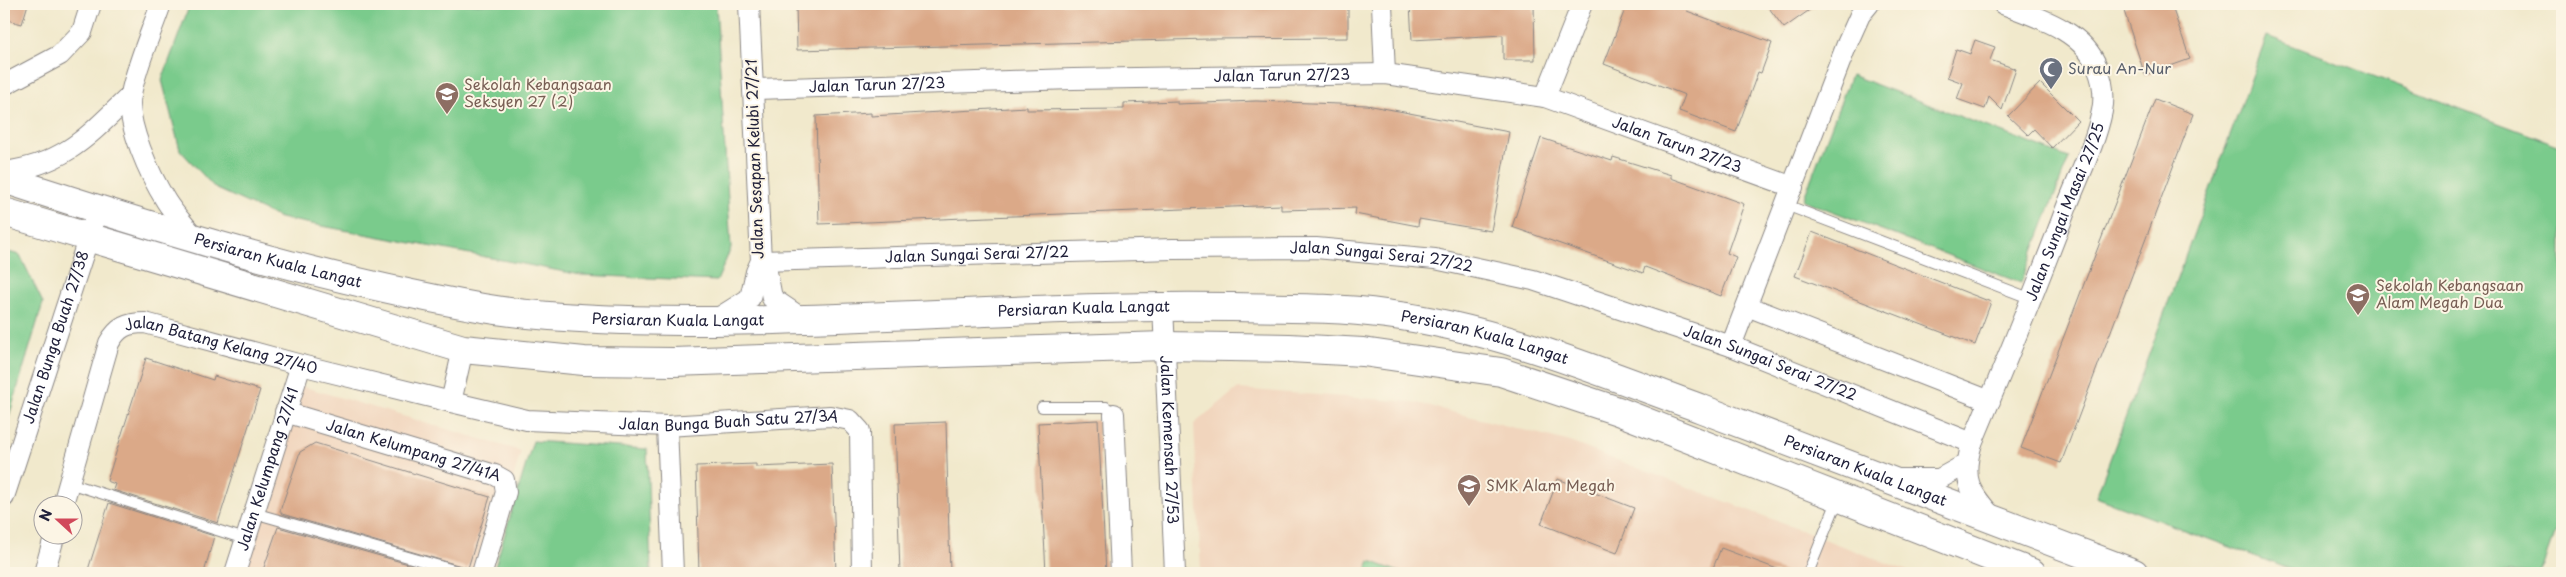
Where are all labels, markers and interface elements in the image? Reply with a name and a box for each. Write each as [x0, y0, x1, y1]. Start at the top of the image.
mosque icon: Surau An-Nur [2038, 56, 2064, 90]
place label: Surau An-Nur [2068, 56, 2171, 79]
street label: Jalan Sesapan Kelubi 27/21 [739, 59, 768, 259]
street label: Jalan Tarun 27/23 [1213, 62, 1350, 87]
street label: Jalan Tarun 27/23 [808, 70, 945, 97]
place label: Sekolah Kebangsaan Seksyen 27 (2) [464, 72, 612, 112]
school or university icon: Sekolah Kebangsaan Seksyen 27 (2) [434, 81, 460, 115]
street label: Jalan Tarun 27/23 [1609, 109, 1745, 177]
street label: Jalan Sungai Masai 27/25 [2018, 119, 2109, 304]
street label: Persiaran Kuala Langat [192, 226, 364, 293]
street label: Jalan Sungai Serai 27/22 [1290, 235, 1475, 277]
street label: Jalan Sungai Serai 27/22 [884, 239, 1069, 267]
street label: Jalan Bunga Buah 27/38 [16, 247, 94, 426]
place label: Sekolah Kebangsaan Alam Megah Dua [2376, 273, 2524, 313]
school or university icon: Sekolah Kebangsaan Alam Megah Dua [2345, 282, 2371, 316]
street label: Persiaran Kuala Langat [997, 294, 1170, 321]
street label: Persiaran Kuala Langat [1399, 303, 1572, 369]
street label: Persiaran Kuala Langat [591, 306, 764, 331]
street label: Jalan Batang Kelang 27/40 [121, 310, 320, 379]
street label: Jalan Sungai Serai 27/22 [1681, 318, 1861, 406]
street label: Jalan Kemensah 27/53 [1155, 355, 1186, 525]
street label: Jalan Kelumpang 27/41 [230, 384, 303, 553]
street label: Jalan Bunga Buah Satu 27/3A [618, 403, 841, 436]
street label: Jalan Kelumpang 27/41A [324, 412, 504, 486]
street label: Persiaran Kuala Langat [1781, 428, 1951, 511]
school or university icon: SMK Alam Megah [1456, 473, 1482, 507]
place label: SMK Alam Megah [1486, 473, 1615, 496]
north arrow [32, 494, 82, 544]
text: N [34, 506, 57, 524]

